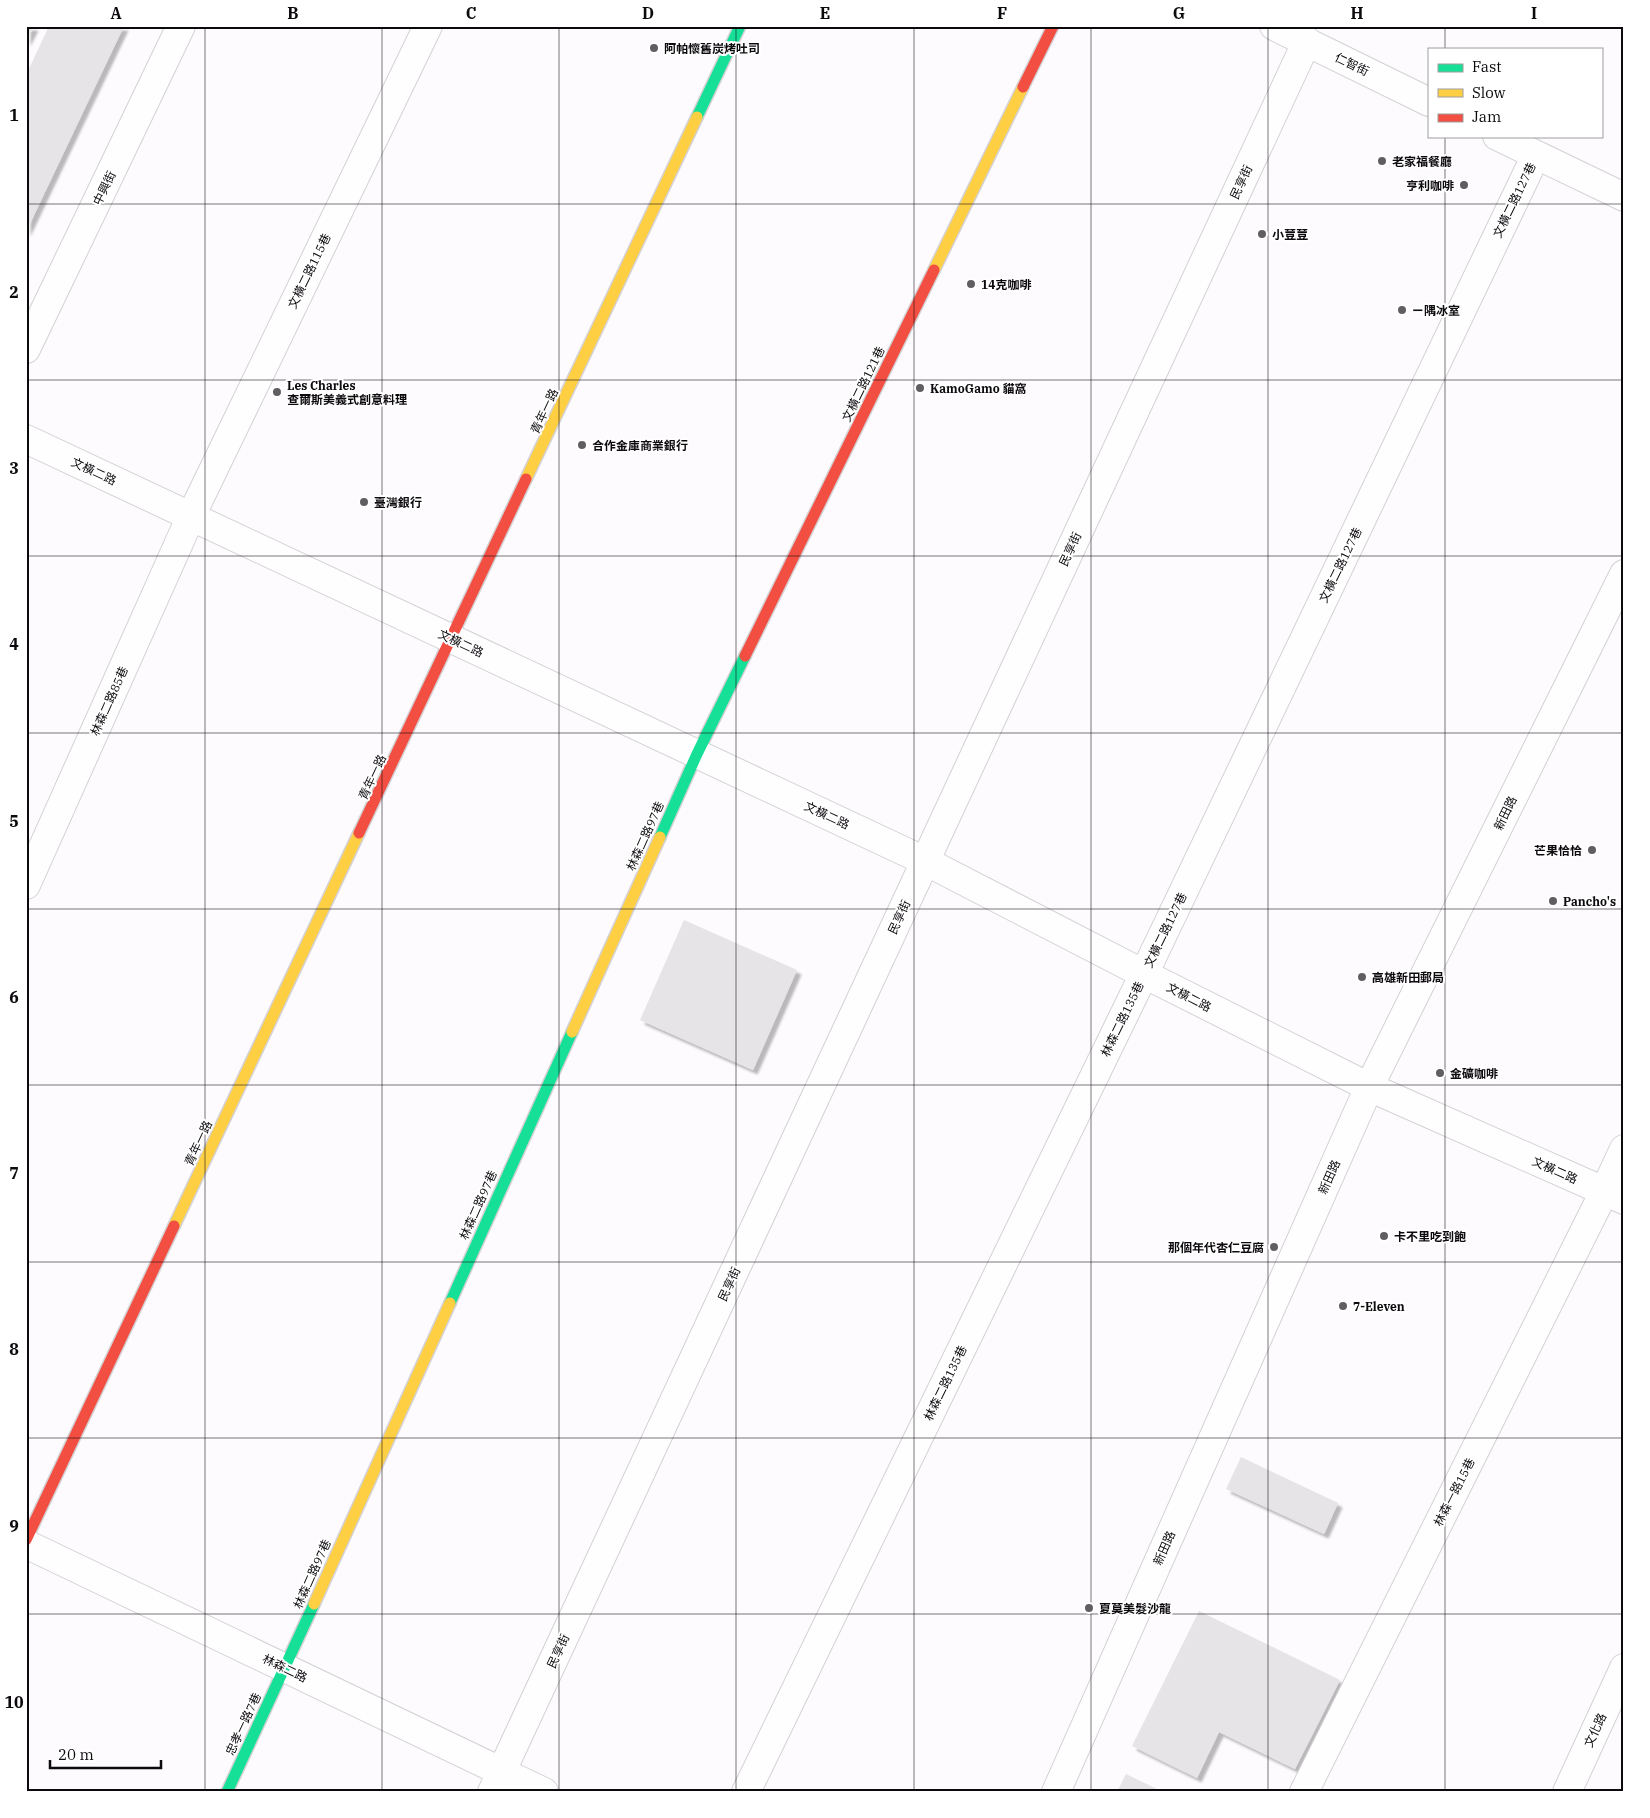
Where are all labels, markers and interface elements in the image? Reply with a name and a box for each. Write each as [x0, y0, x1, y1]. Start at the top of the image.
text: A [110, 3, 122, 23]
text: B [287, 3, 299, 23]
text: C [466, 3, 476, 23]
text: D [642, 3, 654, 23]
text: E [820, 3, 830, 23]
text: F [997, 3, 1007, 23]
text: G [1173, 3, 1185, 23]
text: H [1351, 3, 1364, 23]
text: I [1531, 3, 1537, 23]
place label: 阿帕懷舊炭烤吐司 [664, 41, 760, 56]
marker: 阿帕懷舊炭烤吐司 [648, 42, 660, 54]
legend [1428, 48, 1602, 138]
street label: 仁智街 [1333, 49, 1371, 79]
text: Fast [1472, 57, 1502, 76]
text: Slow [1472, 83, 1506, 102]
text: 1 [9, 105, 19, 125]
text: Jam [1472, 107, 1501, 126]
place label: 老家福餐廳 [1392, 154, 1452, 169]
marker: 老家福餐廳 [1376, 155, 1388, 167]
street label: 文橫二路127巷 [1489, 160, 1539, 240]
street label: 民享街 [1227, 163, 1255, 201]
street label: 中興街 [89, 169, 119, 207]
place label: 亨利咖啡 [1406, 178, 1454, 193]
marker: 亨利咖啡 [1458, 179, 1470, 191]
place label: 小荳荳 [1272, 227, 1308, 242]
marker: 小荳荳 [1256, 228, 1268, 240]
street label: 文橫二路115巷 [284, 231, 334, 311]
place label: 14克咖啡 [981, 277, 1031, 292]
marker: 14克咖啡 [965, 278, 977, 290]
text: 2 [9, 282, 19, 302]
place label: ㄧ隅冰室 [1412, 303, 1460, 318]
marker: ㄧ隅冰室 [1396, 304, 1408, 316]
street label: 文橫二路121巷 [838, 344, 888, 424]
place label: Les Charles 查爾斯美義式創意料理 [287, 378, 407, 407]
place label: KamoGamo 貓窩 [930, 381, 1026, 396]
marker: KamoGamo 貓窩 [914, 382, 926, 394]
marker: Les Charles 查爾斯美義式創意料理 [271, 386, 283, 398]
street label: 青年一路 [527, 386, 561, 436]
place label: 合作金庫商業銀行 [592, 438, 688, 453]
marker: 合作金庫商業銀行 [576, 439, 588, 451]
street label: 文橫二路 [69, 454, 119, 488]
text: 3 [9, 458, 19, 478]
place label: 臺灣銀行 [374, 495, 422, 510]
marker: 臺灣銀行 [358, 496, 370, 508]
street label: 文橫二路127巷 [1315, 525, 1365, 605]
street label: 民享街 [1056, 530, 1084, 568]
street label: 文橫二路 [436, 626, 486, 660]
text: 4 [9, 634, 19, 654]
street label: 林森二路85巷 [87, 664, 131, 738]
street label: 青年一路 [355, 752, 389, 802]
street label: 新田路 [1490, 794, 1520, 832]
street label: 文橫二路 [802, 798, 852, 832]
street label: 林森二路97巷 [623, 799, 667, 873]
text: 5 [9, 811, 19, 831]
place label: 芒果恰恰 [1534, 843, 1582, 858]
marker: 芒果恰恰 [1586, 844, 1598, 856]
street label: 文橫二路127巷 [1140, 890, 1190, 970]
place label: Pancho's [1563, 894, 1616, 909]
marker: Pancho's [1547, 895, 1559, 907]
street label: 民享街 [885, 898, 913, 936]
place label: 高雄新田郵局 [1372, 970, 1444, 985]
marker: 高雄新田郵局 [1356, 971, 1368, 983]
street label: 林森二路135巷 [1097, 979, 1147, 1059]
street label: 文橫二路 [1164, 979, 1214, 1015]
text: 6 [9, 987, 19, 1007]
place label: 金礦咖啡 [1450, 1066, 1498, 1081]
marker: 金礦咖啡 [1434, 1067, 1446, 1079]
street label: 青年一路 [181, 1118, 215, 1168]
street label: 文橫二路 [1530, 1153, 1580, 1187]
street label: 新田路 [1315, 1157, 1343, 1197]
text: 7 [9, 1163, 19, 1183]
street label: 林森二路97巷 [456, 1168, 500, 1242]
place label: 卡不里吃到飽 [1394, 1229, 1466, 1244]
marker: 卡不里吃到飽 [1378, 1230, 1390, 1242]
place label: 那個年代杏仁豆腐 [1168, 1240, 1264, 1255]
marker: 那個年代杏仁豆腐 [1268, 1241, 1280, 1253]
street label: 民享街 [715, 1265, 743, 1303]
place label: 7-Eleven [1353, 1299, 1405, 1314]
marker: 7-Eleven [1337, 1300, 1349, 1312]
text: 8 [9, 1339, 19, 1359]
street label: 林森二路135巷 [920, 1343, 970, 1423]
street label: 林森一路15巷 [1430, 1455, 1478, 1529]
text: 9 [9, 1516, 19, 1536]
street label: 新田路 [1150, 1528, 1178, 1568]
street label: 林森二路97巷 [290, 1537, 334, 1611]
place label: 夏莫美髮沙龍 [1099, 1601, 1171, 1616]
marker: 夏莫美髮沙龍 [1083, 1602, 1095, 1614]
street label: 民享街 [544, 1632, 572, 1670]
street label: 林森二路 [260, 1651, 310, 1685]
street label: 忠孝一路7巷 [222, 1690, 264, 1758]
text: 10 [4, 1692, 24, 1712]
street label: 文化路 [1581, 1711, 1609, 1749]
scale bar [50, 1738, 161, 1770]
text: 20 m [58, 1745, 94, 1764]

